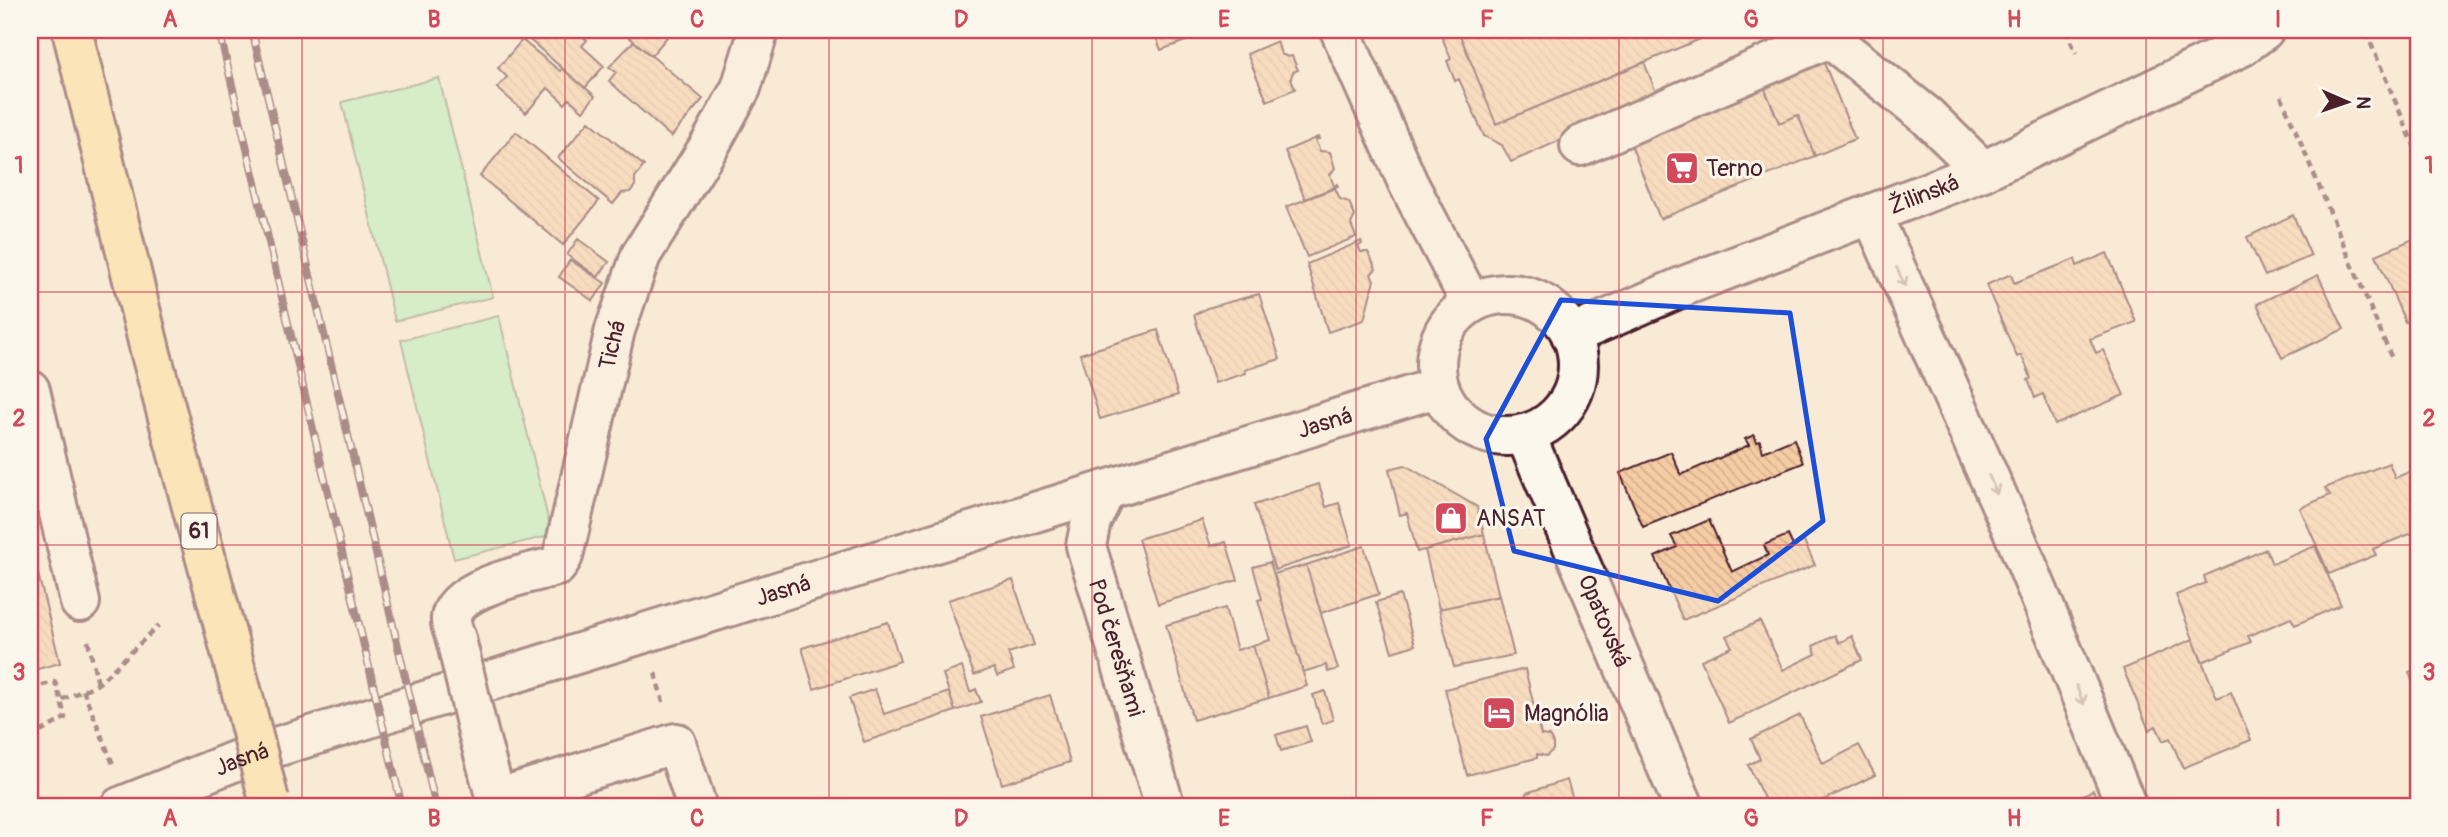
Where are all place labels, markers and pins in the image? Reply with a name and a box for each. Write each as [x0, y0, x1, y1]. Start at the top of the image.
supermarket icon: Terno [1663, 149, 1701, 187]
place label: Terno [1706, 154, 1763, 183]
shop icon: ANSAT [1432, 499, 1470, 537]
place label: ANSAT [1476, 504, 1546, 533]
hotel icon: Magnólia [1480, 694, 1518, 732]
place label: Magnólia [1524, 699, 1609, 728]

